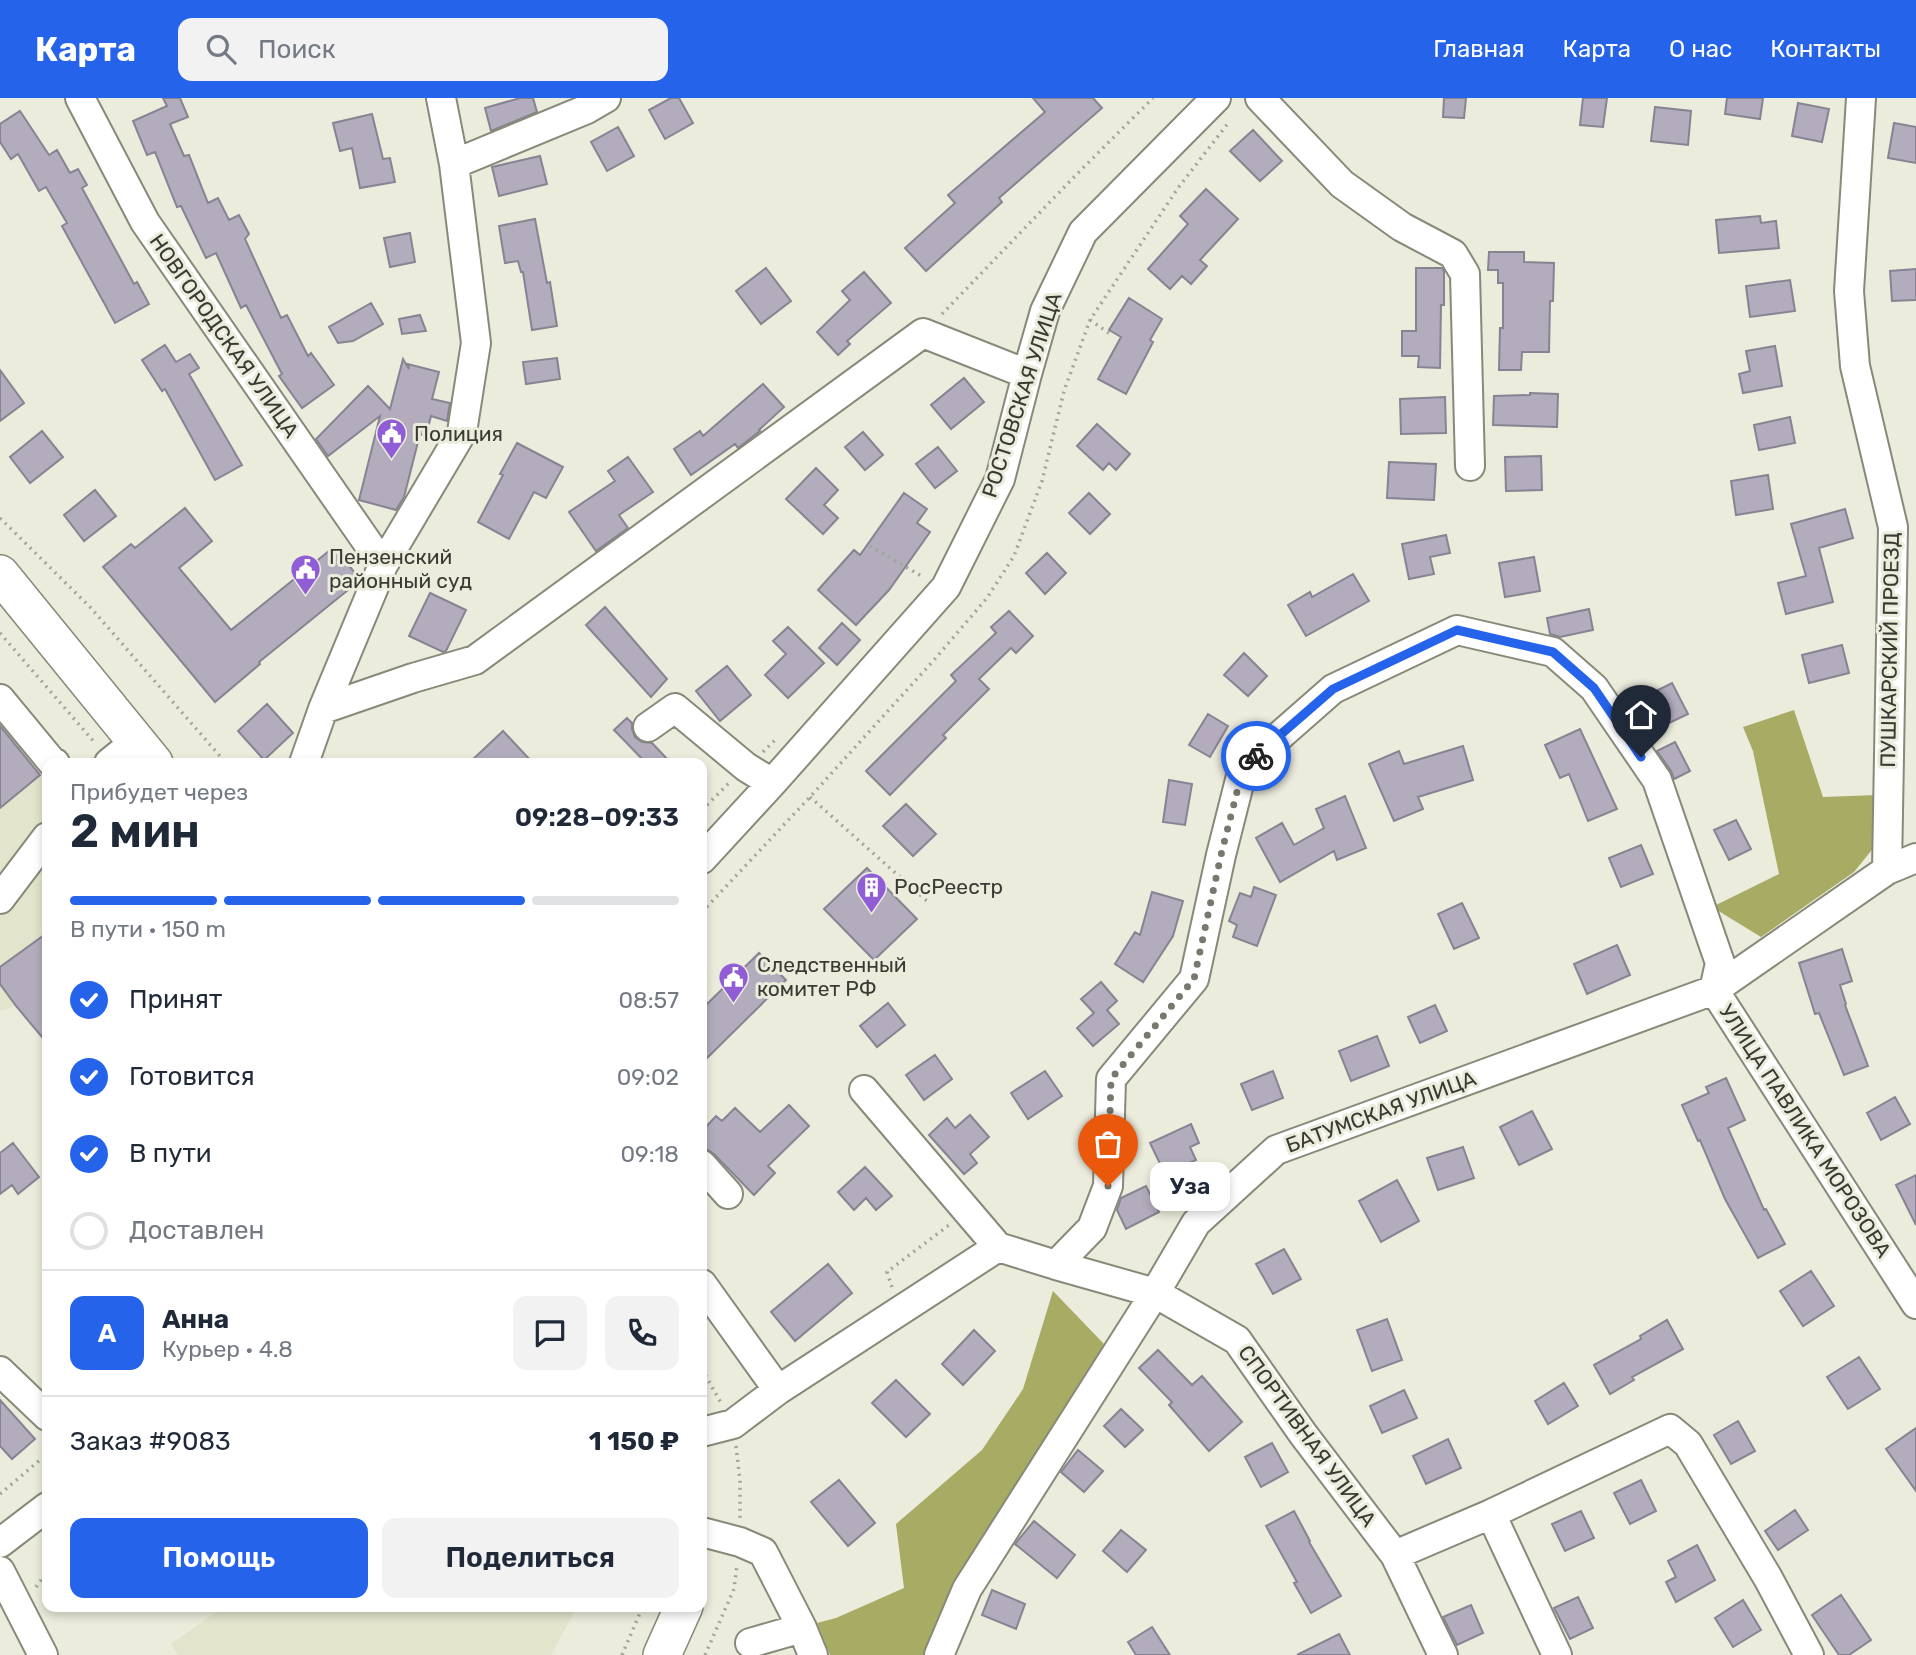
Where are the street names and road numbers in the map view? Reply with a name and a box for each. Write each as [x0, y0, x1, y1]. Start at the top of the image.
street label: НОВГОРОДСКАЯ УЛИЦА [145, 229, 304, 442]
street label: РОСТОВСКАЯ УЛИЦА [977, 289, 1067, 501]
street label: ПУШКАРСКИЙ ПРОЕЗД [1875, 532, 1904, 768]
street label: УЛИЦА ПАВЛИКА МОРОЗОВА [1714, 999, 1897, 1262]
street label: БАТУМСКАЯ УЛИЦА [1282, 1065, 1479, 1158]
street label: СПОРТИВНАЯ УЛИЦА [1233, 1340, 1382, 1531]

